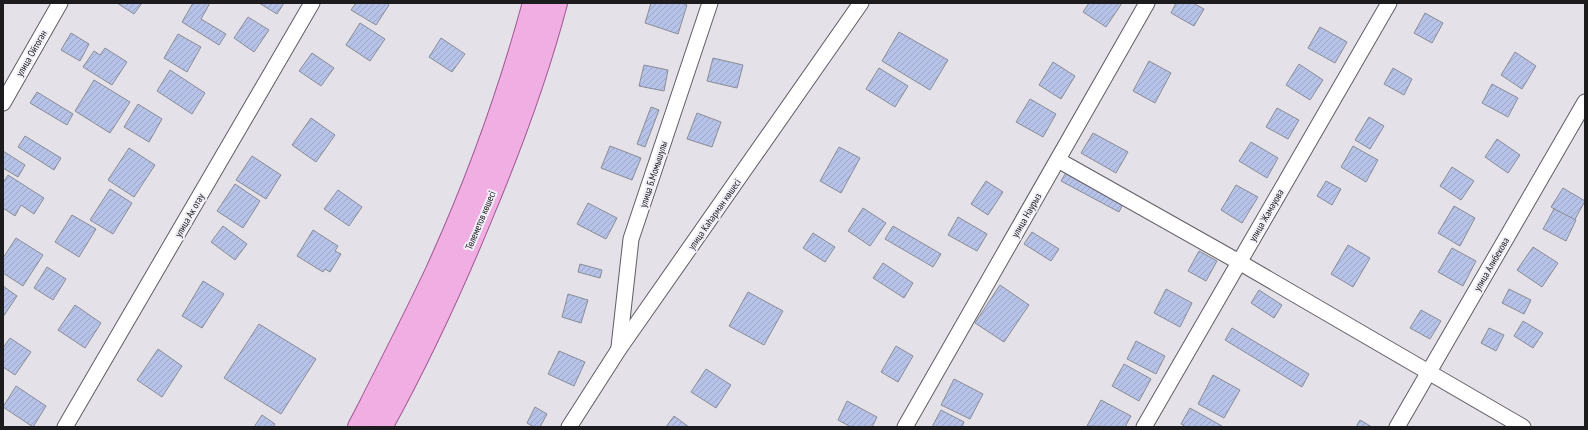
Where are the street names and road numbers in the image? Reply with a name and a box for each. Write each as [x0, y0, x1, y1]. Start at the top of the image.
street label: улица Ойтоган [13, 28, 50, 79]
street label: улица Б.Момышулы [637, 139, 670, 209]
street label: улица Каһарман көшесі [685, 176, 744, 252]
street label: улица Жамауова [1246, 187, 1287, 244]
street label: Төлеметов көшесі [462, 189, 499, 252]
street label: улица Наурыз [1009, 190, 1045, 240]
street label: улица Ак отау [172, 191, 207, 239]
street label: улица Алибекова [1471, 235, 1512, 294]

